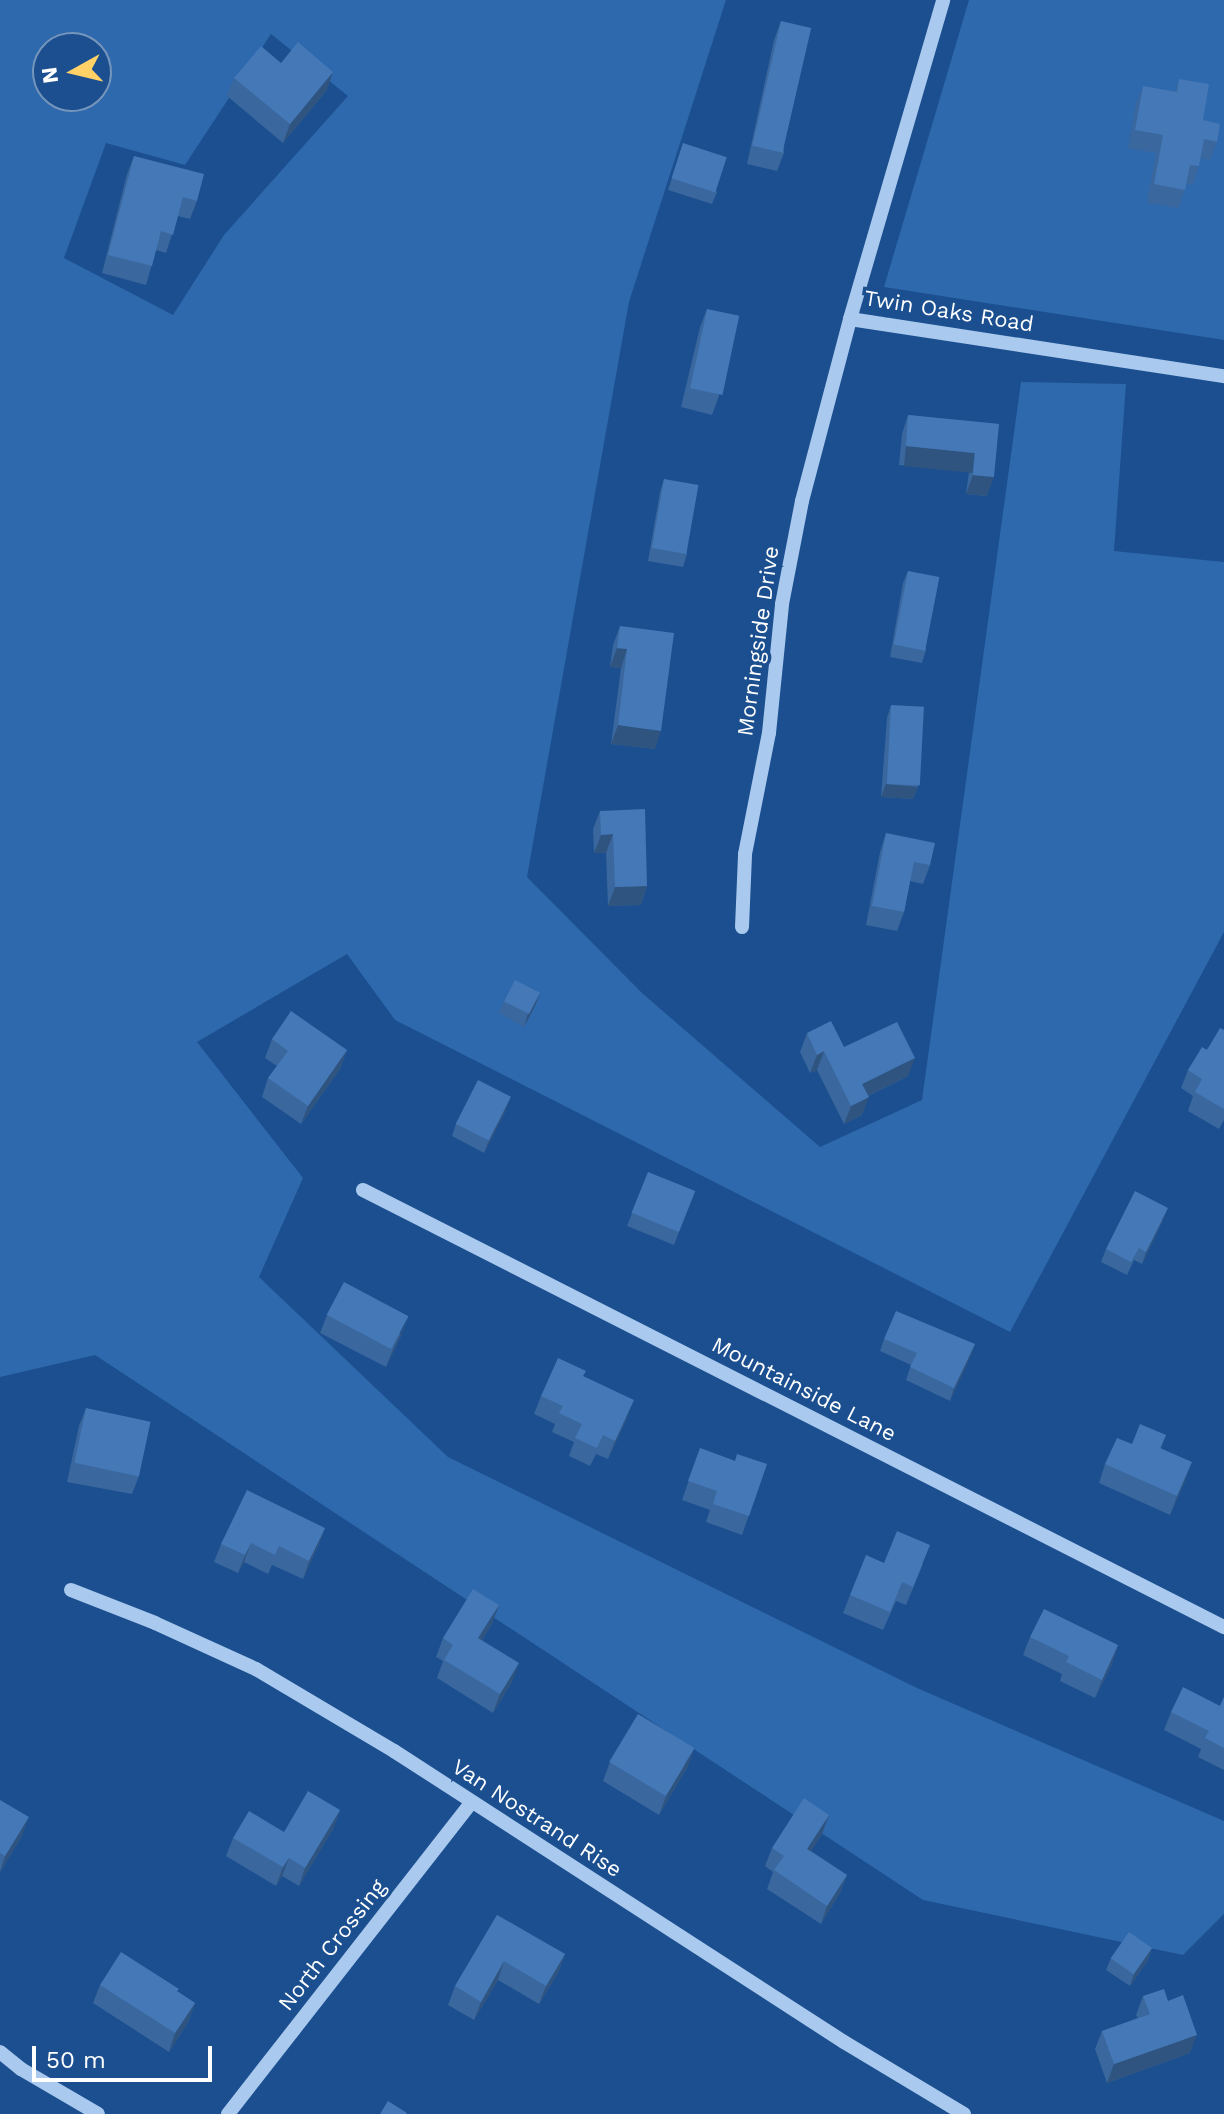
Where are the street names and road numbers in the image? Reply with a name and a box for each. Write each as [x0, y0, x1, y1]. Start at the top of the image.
street label: Twin Oaks Road [862, 285, 1036, 337]
street label: Morningside Drive [732, 544, 784, 738]
street label: Mountainside Lane [707, 1331, 901, 1447]
street label: Van Nostrand Rise [447, 1753, 627, 1883]
street label: North Crossing [273, 1874, 391, 2016]

